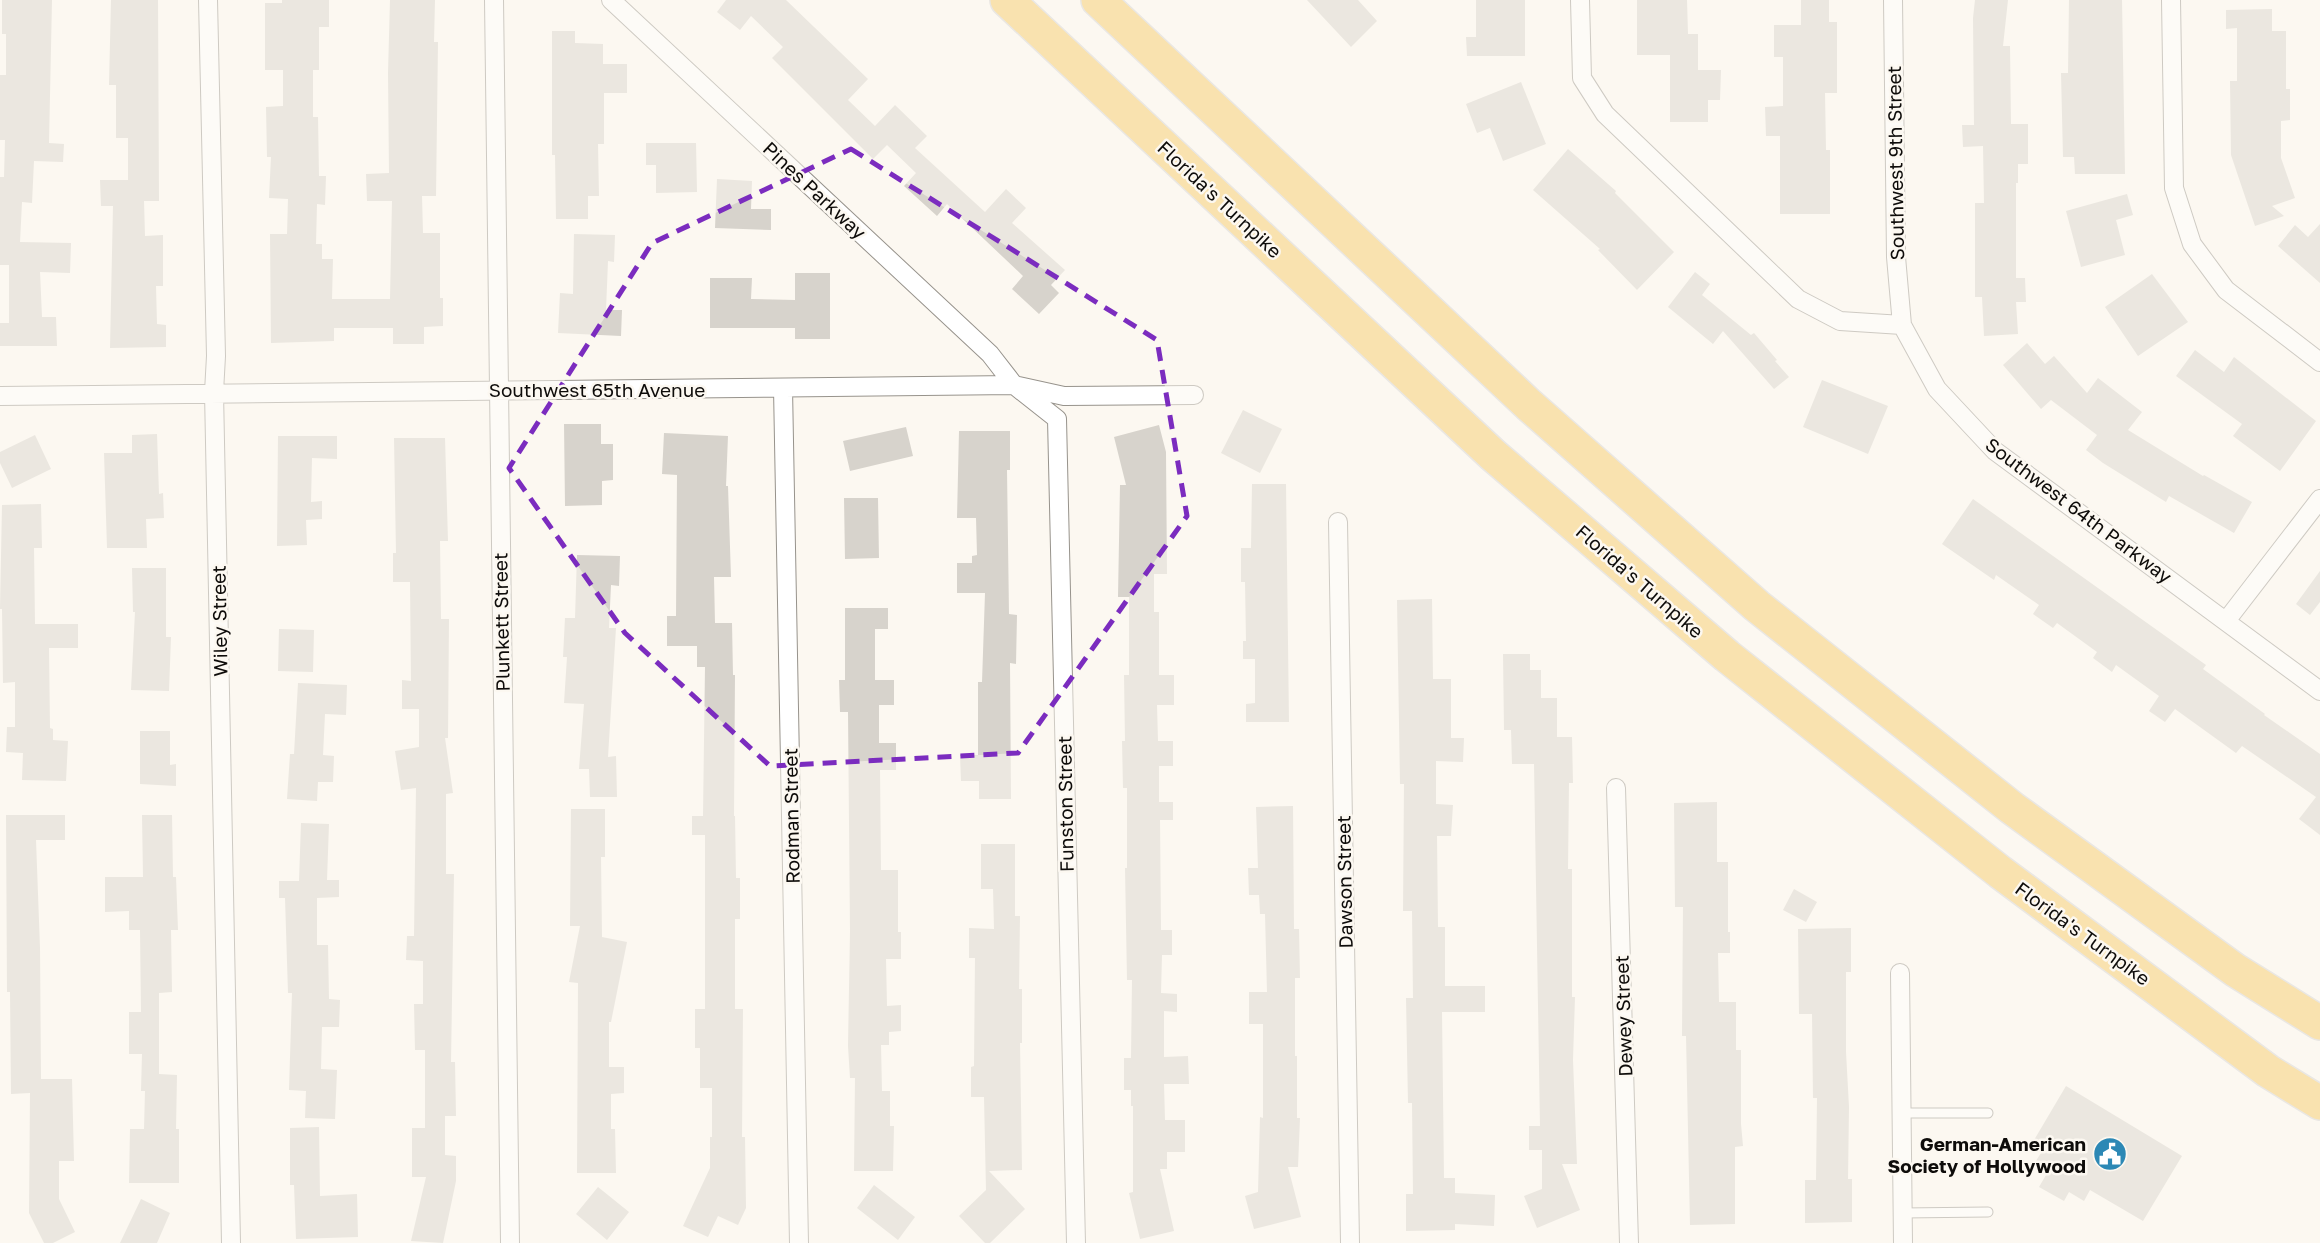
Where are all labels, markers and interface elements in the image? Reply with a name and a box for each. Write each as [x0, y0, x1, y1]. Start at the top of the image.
street label: Southwest 9th Street [1882, 66, 1908, 260]
street label: Pines Parkway [759, 136, 872, 244]
street label: Florida's Turnpike [1153, 136, 1287, 262]
street label: Southwest 65th Avenue [489, 378, 705, 401]
street label: Southwest 64th Parkway [1981, 432, 2177, 588]
street label: Florida's Turnpike [1572, 519, 1708, 643]
street label: Plunkett Street [488, 552, 514, 692]
street label: Wiley Street [207, 565, 231, 677]
street label: Funston Street [1052, 736, 1078, 872]
street label: Rodman Street [778, 748, 804, 884]
street label: Dawson Street [1331, 815, 1357, 949]
street label: Florida's Turnpike [2011, 876, 2155, 990]
street label: Dewey Street [1609, 955, 1637, 1077]
place label: German-American Society of Hollywood [1888, 1132, 2086, 1177]
public building icon: German-American Society of Hollywood [2091, 1135, 2129, 1173]

